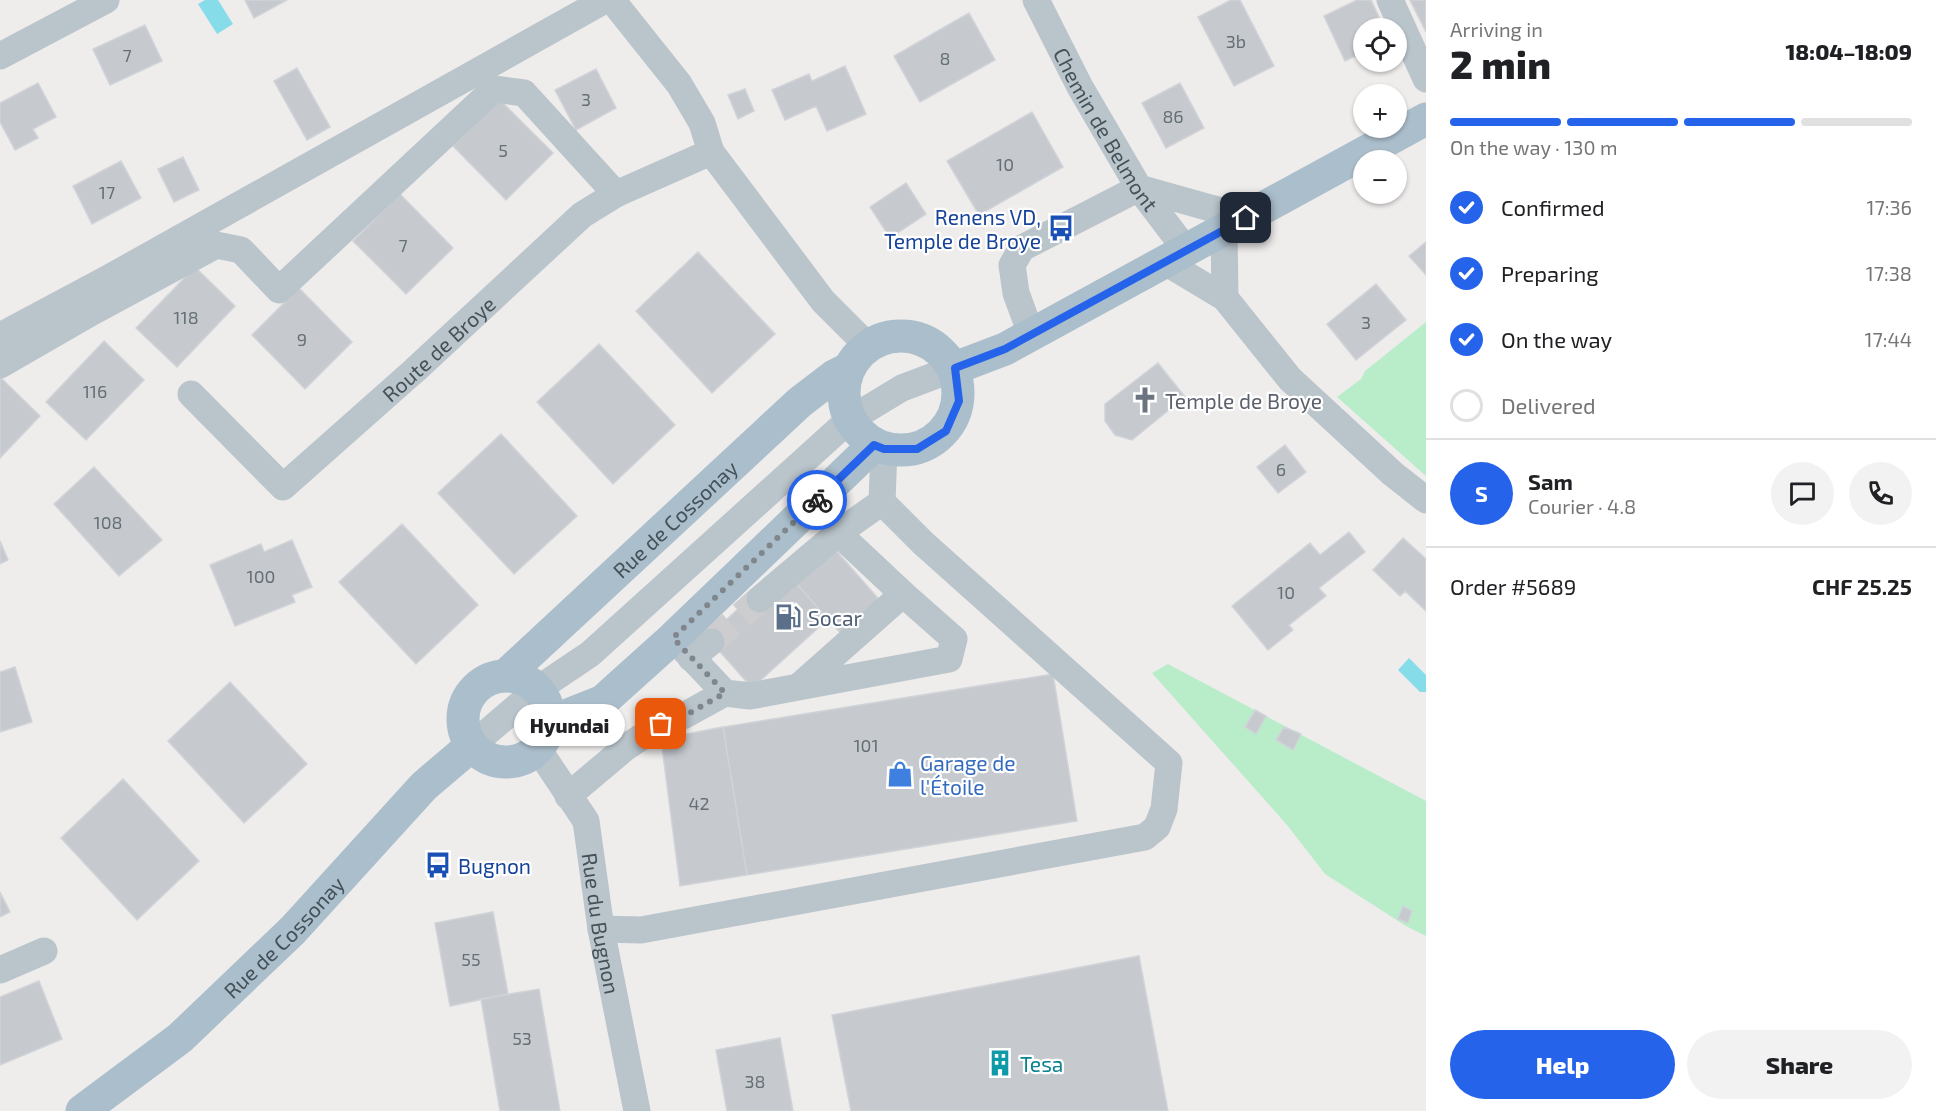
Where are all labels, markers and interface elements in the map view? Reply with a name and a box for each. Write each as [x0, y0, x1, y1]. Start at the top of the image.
text: Arriving in [1450, 17, 1543, 41]
map controls [1353, 18, 1407, 204]
button: locate [1353, 18, 1407, 72]
house number: 3b [1226, 30, 1246, 52]
text: 18:04–18:09 [1785, 38, 1912, 64]
text: 2 min [1450, 40, 1551, 87]
street label: Chemin de Belmont [1049, 43, 1164, 216]
house number: 7 [122, 44, 132, 66]
house number: 8 [940, 47, 950, 69]
button: + [1353, 84, 1407, 138]
house number: 3 [581, 88, 591, 110]
house number: 86 [1162, 105, 1184, 127]
text: On the way · 130 m [1450, 135, 1617, 159]
house number: 5 [498, 139, 508, 161]
button: − [1353, 150, 1407, 204]
house number: 10 [996, 153, 1014, 175]
house number: 17 [99, 181, 115, 203]
icon: check [1450, 191, 1483, 224]
pin [1220, 192, 1271, 243]
text: Confirmed [1501, 194, 1605, 220]
text: 17:36 [1867, 195, 1912, 219]
icon: home [1229, 201, 1262, 234]
place label: Renens VD, Temple de Broye [884, 204, 1041, 253]
bus stop icon: Renens VD, Temple de Broye [1046, 213, 1076, 243]
house number: 7 [398, 234, 408, 256]
icon: check [1450, 257, 1483, 290]
text: Preparing [1501, 260, 1599, 286]
text: 17:38 [1866, 261, 1912, 285]
street label: Route de Broye [377, 290, 500, 406]
house number: 118 [173, 306, 199, 328]
house number: 3 [1361, 311, 1371, 333]
icon: check [1450, 323, 1483, 356]
text: On the way [1501, 326, 1612, 352]
text: 17:44 [1864, 327, 1912, 351]
house number: 9 [297, 328, 307, 350]
house number: 116 [83, 380, 107, 402]
church icon: Temple de Broye [1130, 385, 1160, 415]
place label: Temple de Broye [1165, 388, 1322, 413]
text: Delivered [1501, 392, 1596, 418]
street label: Rue de Cossonay [607, 455, 742, 582]
house number: 6 [1276, 458, 1286, 480]
button: chat [1771, 462, 1834, 525]
button: phone [1849, 462, 1912, 525]
text: Sam [1528, 468, 1573, 494]
courier [787, 470, 847, 530]
text: S [1475, 480, 1488, 506]
icon: bike [801, 484, 834, 517]
text: Courier · 4.8 [1528, 494, 1636, 518]
house number: 108 [94, 511, 122, 533]
house number: 100 [247, 565, 275, 587]
text: Order #5689 [1450, 573, 1576, 599]
text: CHF 25.25 [1812, 573, 1912, 599]
house number: 10 [1277, 581, 1295, 603]
fuel station icon: Socar [773, 602, 803, 632]
place label: Socar [808, 605, 863, 630]
pin [635, 698, 686, 749]
callout: Hyundai [514, 703, 625, 745]
icon: bag [644, 707, 677, 740]
text: Hyundai [530, 713, 609, 737]
house number: 101 [853, 734, 879, 756]
place label: Garage de l'Étoile [920, 750, 1016, 799]
shop icon: Garage de l'Étoile [885, 759, 915, 789]
house number: 42 [688, 792, 710, 814]
bus stop icon: Bugnon [423, 850, 453, 880]
street label: Rue du Bugnon [578, 851, 626, 996]
place label: Bugnon [458, 853, 531, 878]
street label: Rue de Cossonay [218, 871, 349, 1003]
house number: 55 [461, 948, 481, 970]
house number: 53 [512, 1027, 532, 1049]
button: Help [1450, 1030, 1675, 1099]
button: Share [1687, 1030, 1912, 1099]
building icon: Tesa [985, 1048, 1015, 1078]
place label: Tesa [1020, 1051, 1063, 1076]
house number: 38 [745, 1070, 765, 1092]

